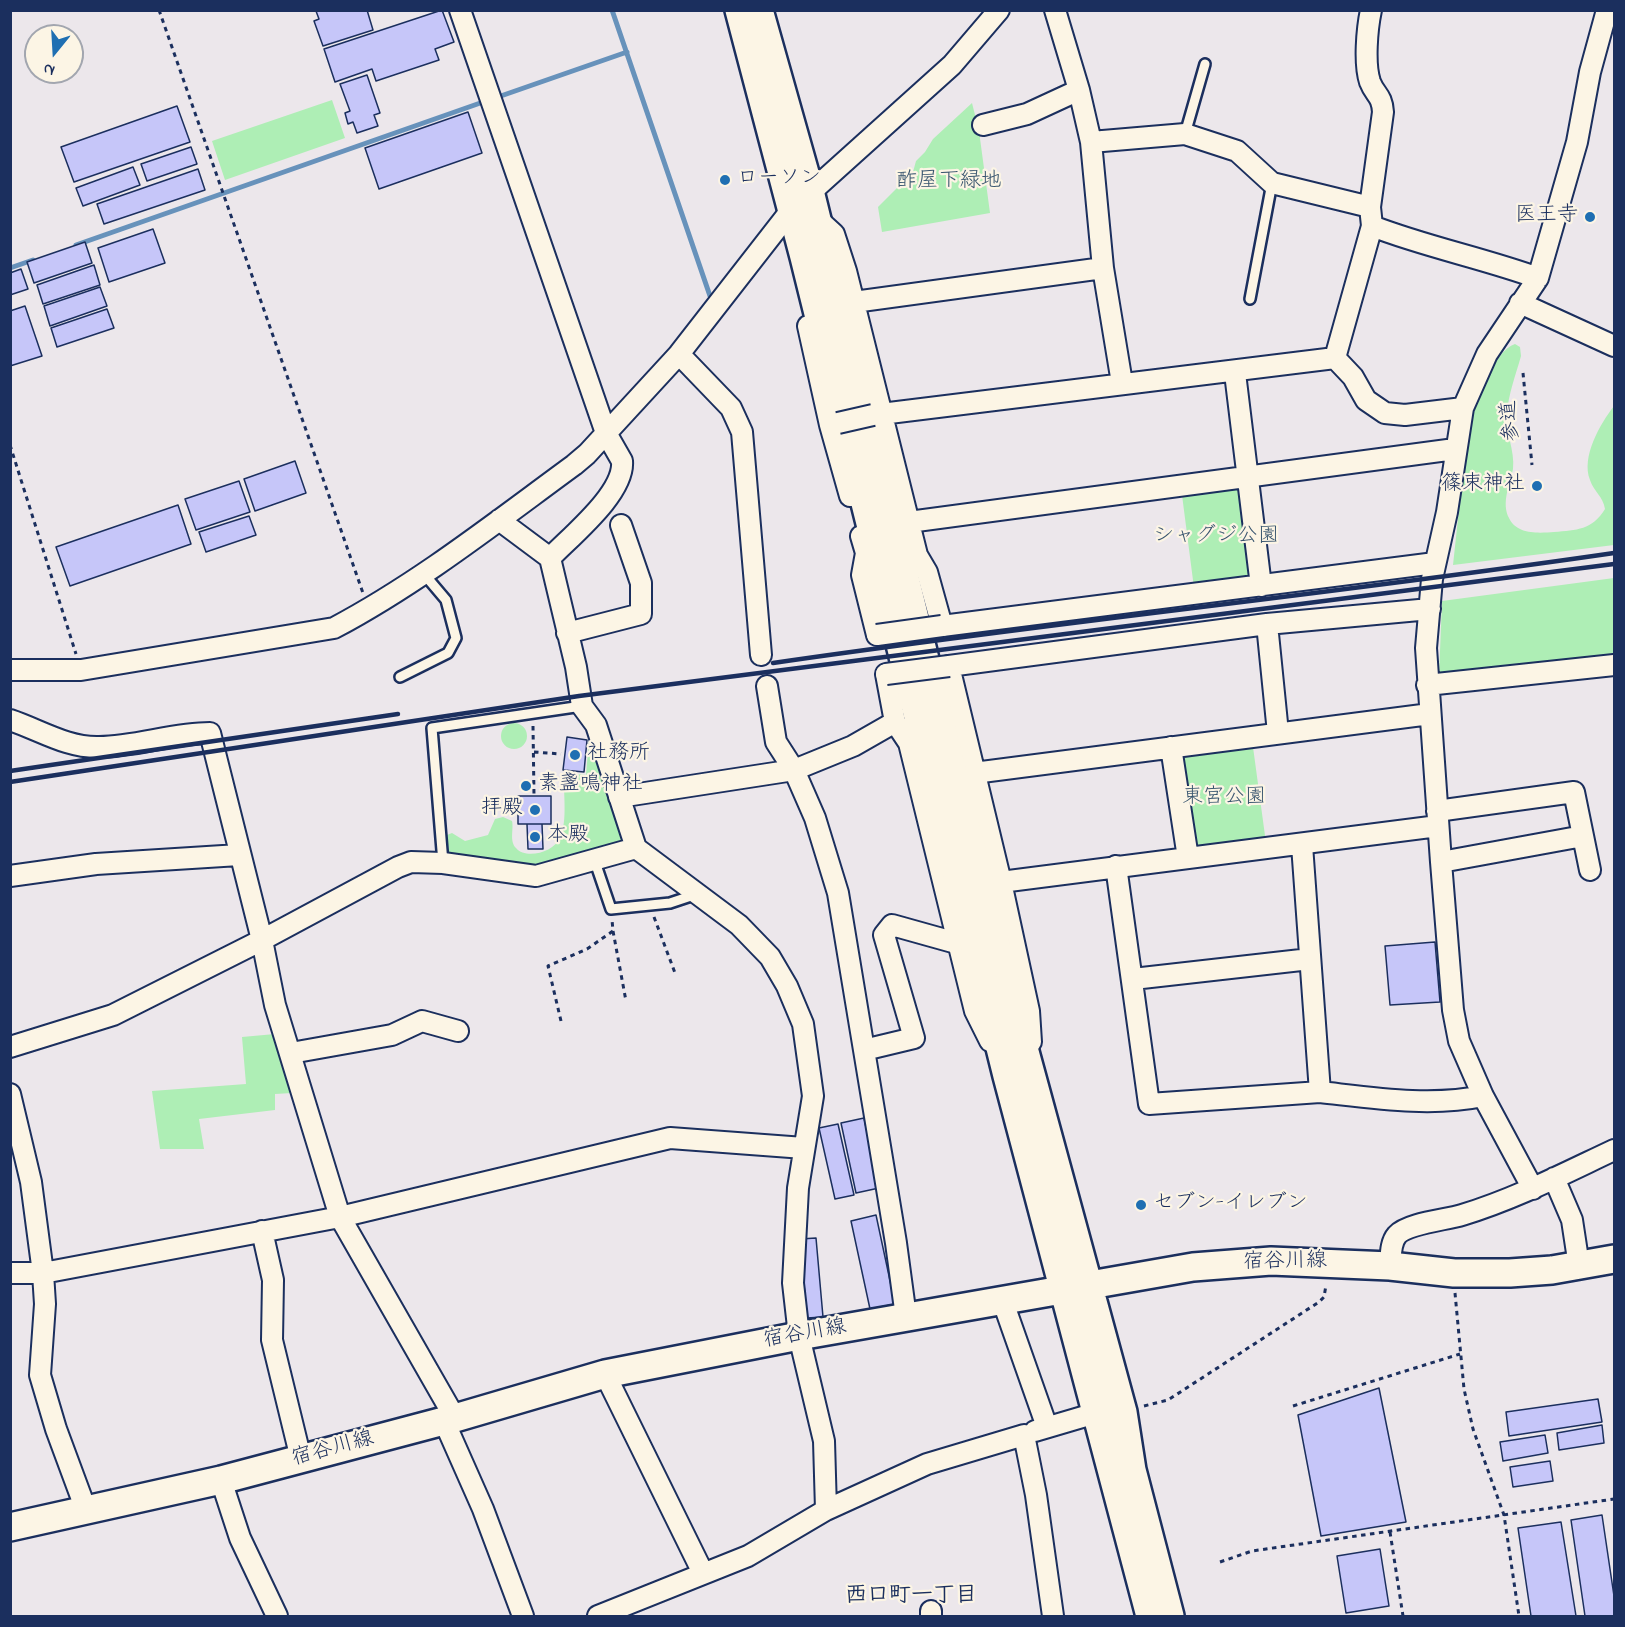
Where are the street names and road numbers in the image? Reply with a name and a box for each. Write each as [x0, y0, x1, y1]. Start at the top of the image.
street label: 参道 [1498, 399, 1526, 443]
street label: 宿谷川線 [1243, 1250, 1327, 1276]
street label: 宿谷川線 [761, 1315, 849, 1355]
street label: 宿谷川線 [289, 1427, 377, 1473]

